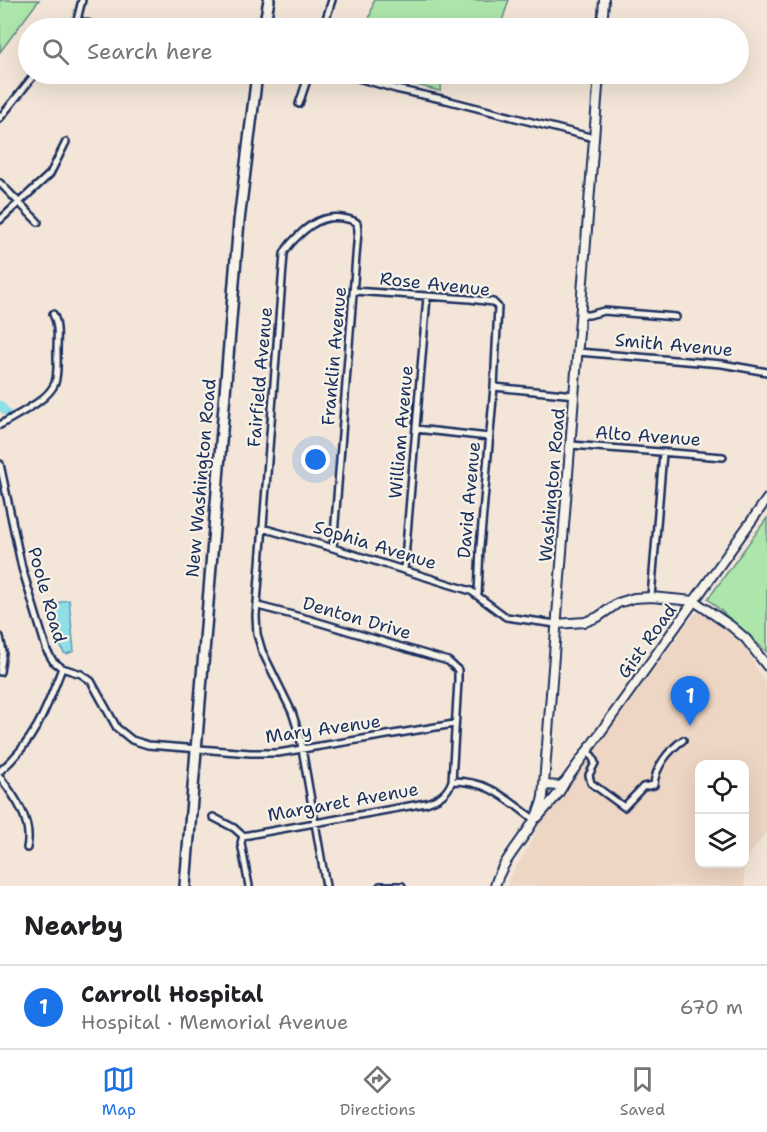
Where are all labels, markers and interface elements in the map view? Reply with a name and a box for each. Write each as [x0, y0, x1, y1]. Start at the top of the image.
search box [18, 18, 749, 84]
icon: search [39, 35, 72, 68]
text: Search here [87, 37, 213, 66]
street label: Rose Avenue [379, 266, 491, 302]
street label: Franklin Avenue [316, 285, 352, 427]
street label: Fairfield Avenue [242, 306, 278, 448]
street label: Smith Avenue [614, 328, 734, 362]
street label: William Avenue [383, 364, 419, 500]
street label: New Washington Road [180, 378, 222, 578]
street label: Washington Road [533, 407, 571, 563]
street label: Alto Avenue [594, 420, 702, 452]
street label: David Avenue [452, 440, 486, 560]
your location [301, 445, 330, 474]
street label: Sophia Avenue [311, 515, 439, 575]
street label: Poole Road [22, 544, 72, 646]
street label: Denton Drive [300, 591, 414, 645]
street label: Gist Road [612, 599, 682, 683]
pin: 1 [670, 676, 710, 726]
street label: Mary Avenue [264, 709, 382, 749]
map controls [695, 760, 749, 868]
button: locate [695, 760, 749, 814]
street label: Margaret Avenue [266, 777, 420, 827]
button: layers [695, 814, 749, 868]
text: Nearby [24, 908, 123, 943]
text: Carroll Hospital [81, 980, 263, 1009]
text: 1 [39, 994, 48, 1020]
text: 670 m [680, 994, 743, 1020]
text: Hospital · Memorial Avenue [81, 1009, 348, 1035]
tab: Map [102, 1063, 136, 1120]
tab: Directions [340, 1063, 416, 1120]
tab: Saved [620, 1063, 665, 1120]

